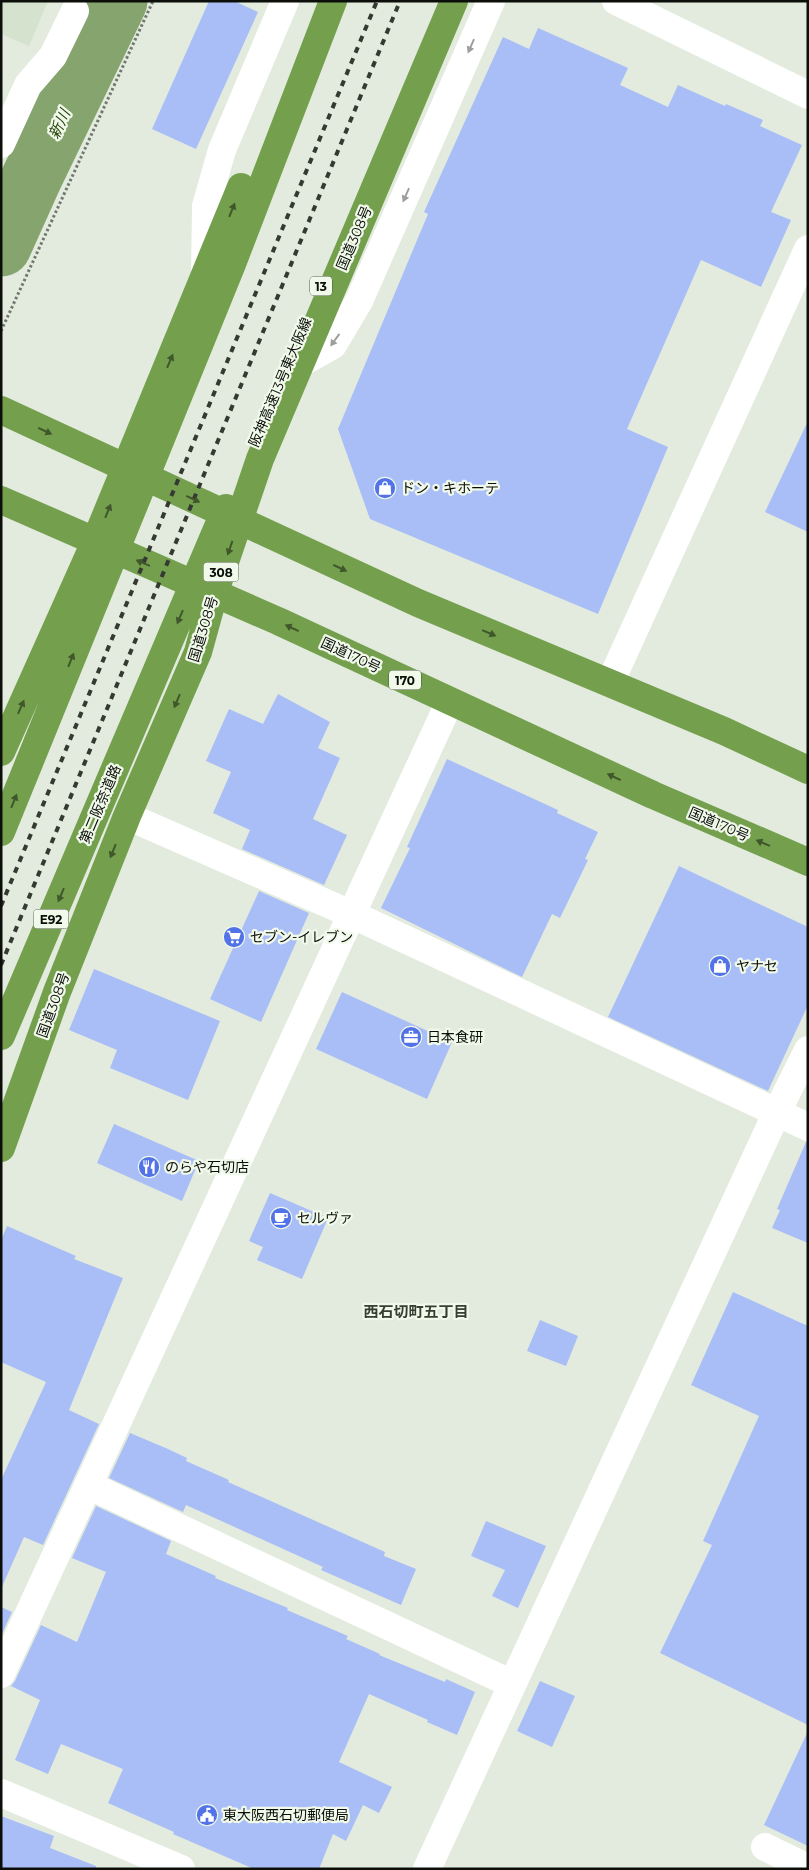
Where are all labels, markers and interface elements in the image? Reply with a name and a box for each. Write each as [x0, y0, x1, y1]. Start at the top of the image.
one-way arrow [467, 39, 475, 53]
water label: 新川 [44, 105, 75, 142]
one-way arrow [401, 188, 409, 202]
one-way arrow [228, 202, 236, 217]
street label: 国道308号 [332, 203, 376, 273]
road number: 13 [310, 276, 332, 296]
street label: 阪神高速13号東大阪線 [245, 315, 315, 449]
one-way arrow [330, 333, 340, 347]
one-way arrow [167, 354, 175, 368]
one-way arrow [38, 427, 52, 435]
shop icon: ドン・キホーテ [373, 476, 397, 500]
place label: ドン・キホーテ [401, 479, 499, 497]
one-way arrow [186, 496, 200, 504]
one-way arrow [104, 503, 112, 518]
one-way arrow [225, 541, 233, 556]
one-way arrow [136, 558, 150, 566]
road number: 308 [204, 562, 238, 582]
one-way arrow [333, 564, 347, 572]
street label: 国道308号 [184, 594, 222, 664]
one-way arrow [175, 610, 183, 624]
one-way arrow [285, 623, 299, 631]
one-way arrow [482, 630, 496, 638]
street label: 国道170号 [318, 633, 384, 677]
one-way arrow [68, 653, 76, 667]
road number: 170 [389, 670, 421, 690]
one-way arrow [172, 694, 180, 708]
one-way arrow [18, 700, 26, 714]
street label: 第二阪奈道路 [75, 762, 125, 846]
one-way arrow [607, 773, 621, 781]
one-way arrow [10, 793, 18, 808]
street label: 国道170号 [686, 803, 752, 845]
one-way arrow [756, 838, 770, 846]
one-way arrow [109, 844, 117, 859]
one-way arrow [57, 888, 65, 903]
road number: E92 [34, 910, 68, 929]
supermarket icon: セブン-イレブン [222, 925, 246, 949]
place label: セブン-イレブン [250, 928, 353, 946]
shop icon: ヤナセ [708, 954, 732, 978]
place label: ヤナセ [736, 957, 778, 975]
street label: 国道308号 [33, 970, 73, 1040]
office icon: 日本食研 [399, 1025, 423, 1049]
place label: 日本食研 [427, 1028, 483, 1046]
restaurant icon: のらや石切店 [137, 1155, 161, 1179]
place label: のらや石切店 [165, 1158, 249, 1176]
cafe icon: セルヴァ [269, 1206, 293, 1230]
place label: セルヴァ [297, 1209, 353, 1227]
district label: 西石切町五丁目 [363, 1302, 469, 1321]
public building icon: 東大阪西石切郵便局 [195, 1803, 219, 1827]
place label: 東大阪西石切郵便局 [223, 1806, 349, 1824]

